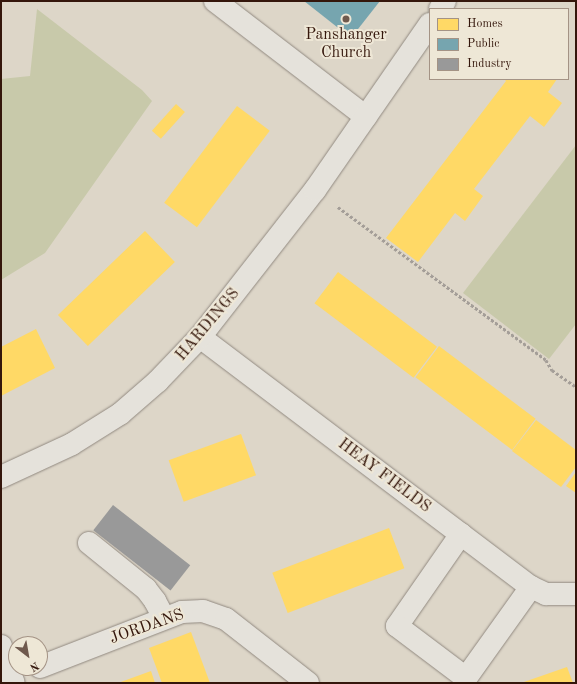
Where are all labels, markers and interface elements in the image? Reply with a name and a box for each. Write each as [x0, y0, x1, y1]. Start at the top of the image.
legend [429, 8, 569, 80]
marker: Panshanger Church [341, 14, 351, 24]
text: Homes [467, 18, 503, 30]
place label: Panshanger Church [305, 25, 387, 63]
text: Public [467, 38, 499, 50]
text: Industry [467, 58, 512, 70]
street label: HARDINGS [172, 285, 244, 365]
street label: HEAY FIELDS [334, 435, 434, 517]
street label: JORDANS [107, 605, 187, 649]
north arrow [8, 636, 48, 676]
text: N [27, 659, 40, 673]

